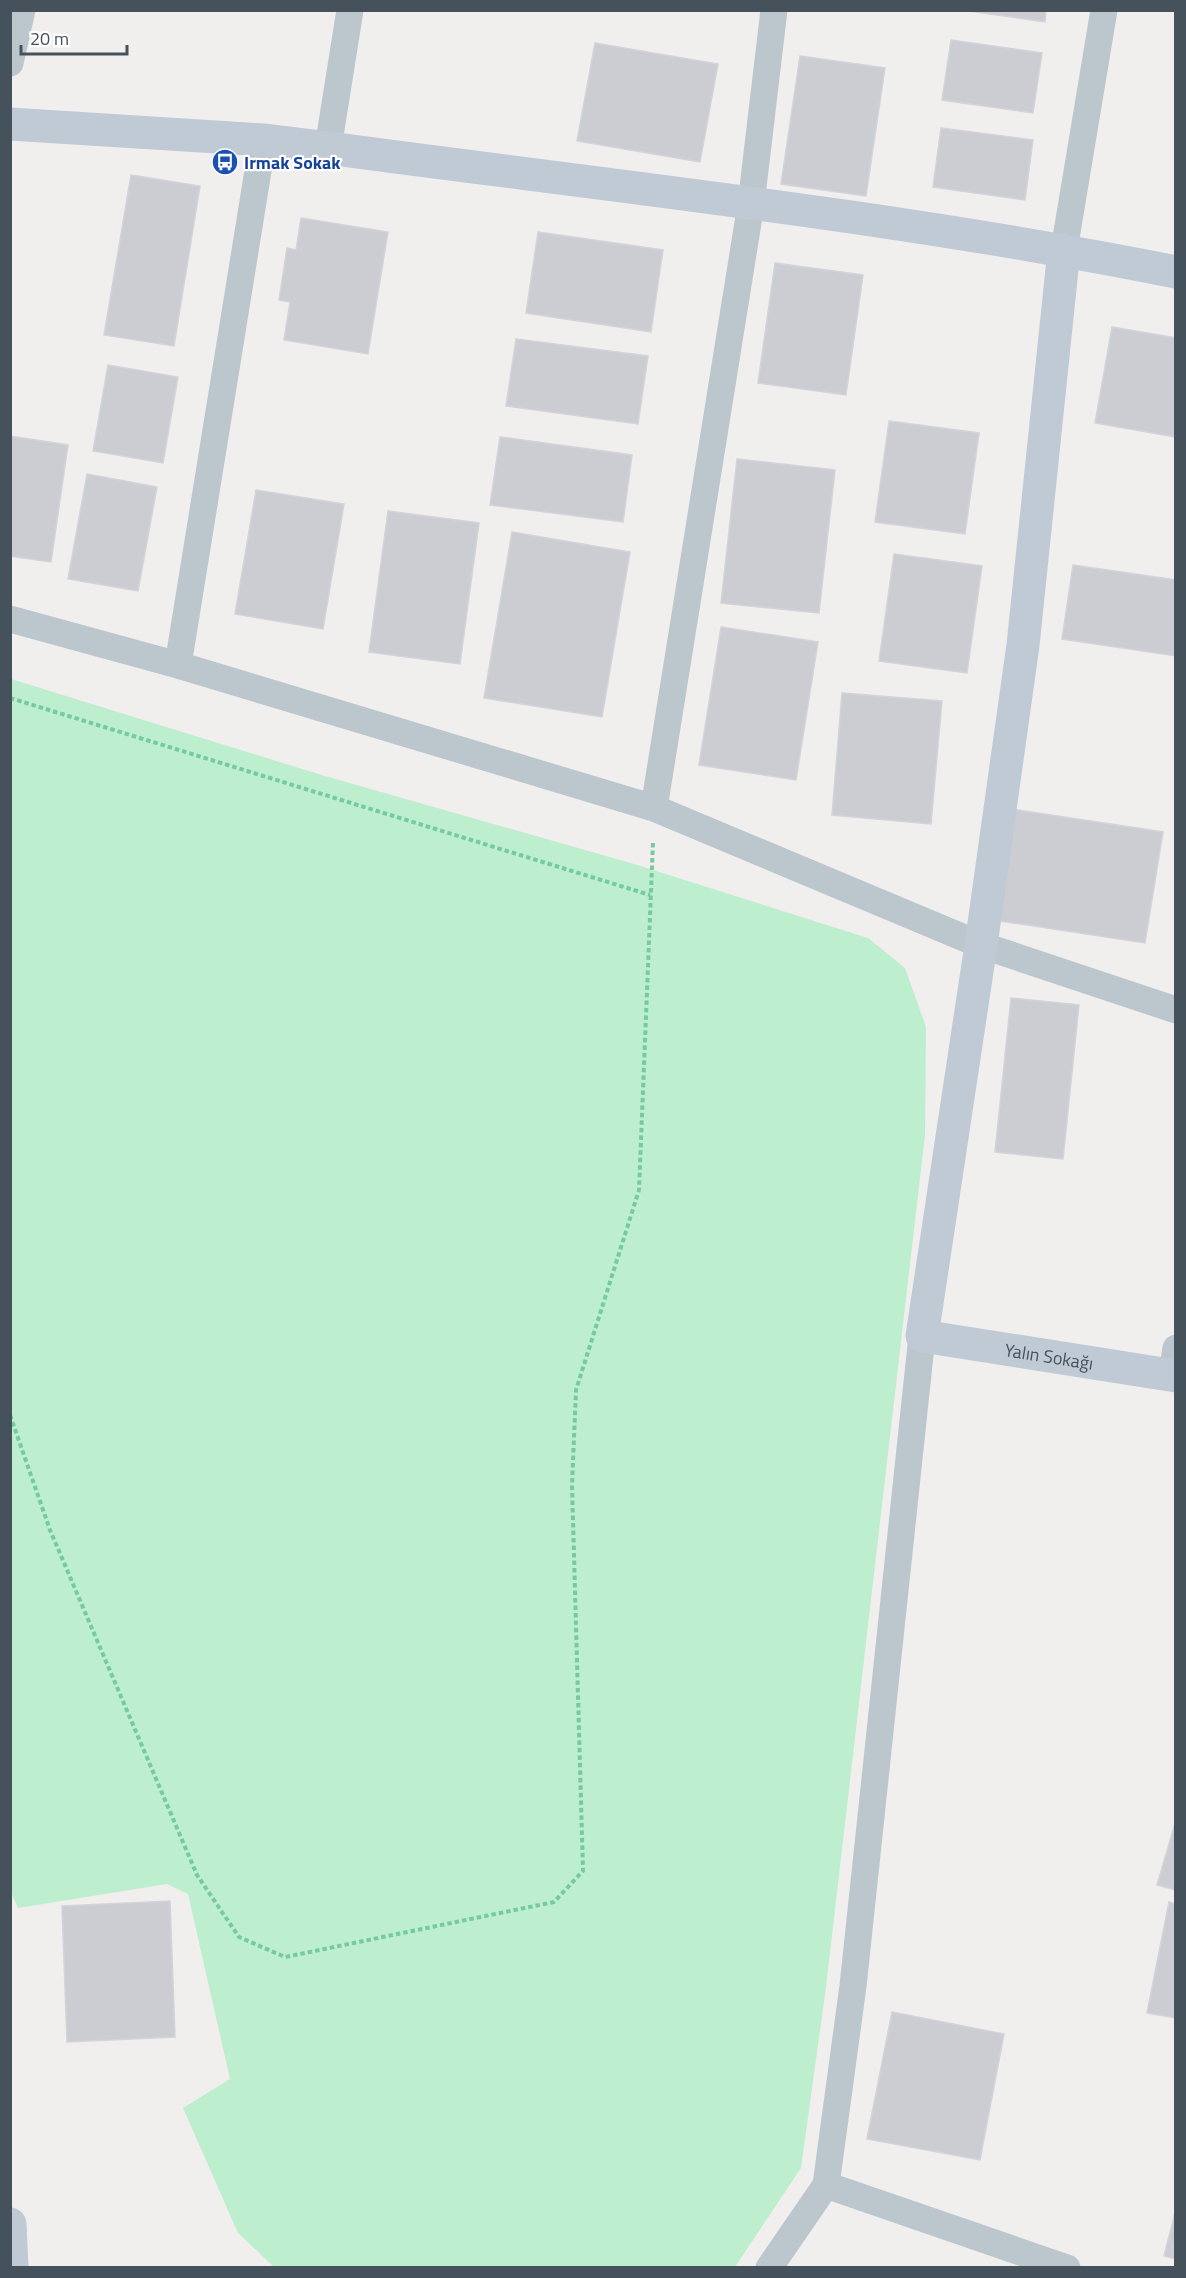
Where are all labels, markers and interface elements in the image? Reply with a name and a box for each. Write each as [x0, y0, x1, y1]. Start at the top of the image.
scale bar [21, 18, 128, 56]
text: 20 m [30, 25, 69, 52]
bus stop icon: Irmak Sokak [210, 147, 240, 177]
place label: Irmak Sokak [244, 149, 341, 176]
street label: Yalın Sokağı [1003, 1336, 1095, 1376]

